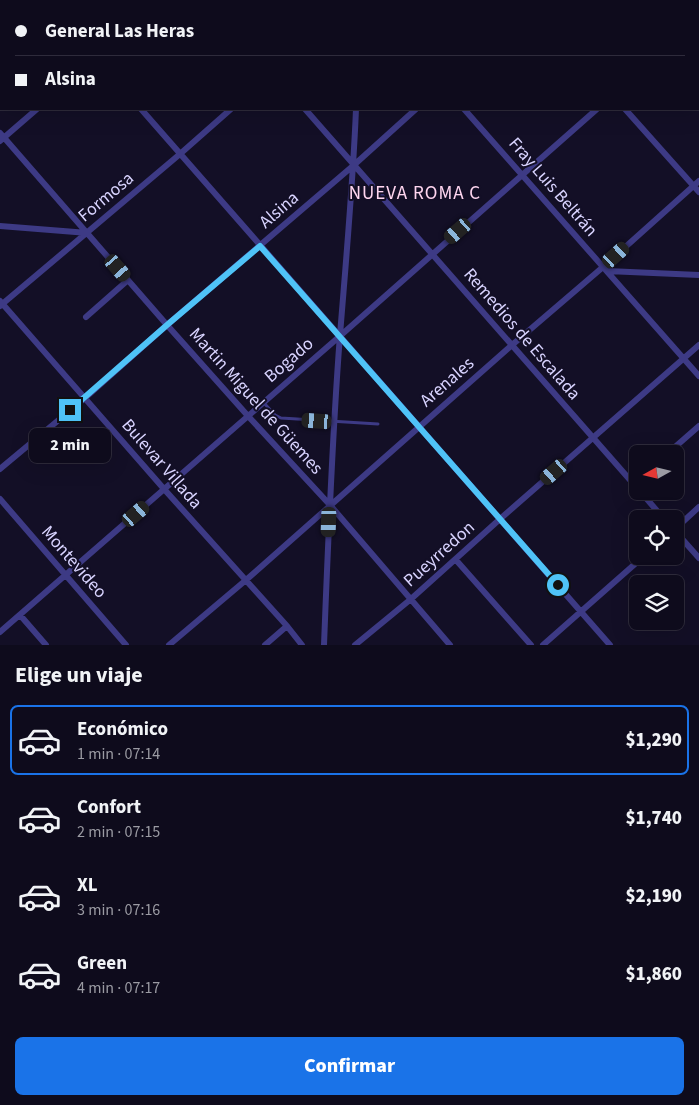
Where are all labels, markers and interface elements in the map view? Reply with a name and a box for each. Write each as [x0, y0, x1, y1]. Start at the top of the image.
text: General Las Heras [45, 18, 194, 45]
text: Alsina [45, 66, 96, 93]
street label: Fray Luis Beltrán [503, 132, 603, 242]
street label: Formosa [73, 166, 139, 228]
district label: NUEVA ROMA C [349, 180, 481, 207]
street label: Alsina [254, 186, 304, 234]
car [441, 215, 474, 247]
car [599, 239, 632, 271]
car [102, 252, 133, 284]
street label: Remedios de Escalada [458, 263, 586, 405]
street label: Martin Miguel de Güemes [183, 322, 329, 480]
street label: Bogado [259, 332, 319, 388]
street label: Arenales [414, 351, 480, 413]
route end [59, 399, 81, 421]
car [301, 412, 332, 430]
street label: Bulevar Villada [116, 414, 208, 514]
callout: 2 min [29, 428, 111, 462]
text: 2 min [50, 434, 90, 456]
north arrow [629, 445, 684, 500]
map controls [629, 445, 684, 630]
car [537, 456, 570, 488]
car [119, 498, 152, 530]
car [320, 507, 337, 537]
button: locate [629, 510, 684, 565]
street label: Pueyrredon [398, 515, 480, 593]
street label: Montevideo [35, 520, 113, 604]
route start [547, 574, 569, 596]
button: layers [629, 575, 684, 630]
text: Elige un viaje [15, 659, 143, 691]
text: Económico [77, 716, 168, 743]
icon: car [17, 718, 62, 763]
text: $1,290 [625, 727, 682, 754]
text: 1 min · 07:14 [77, 743, 160, 765]
text: Confort [77, 794, 141, 821]
icon: car [17, 796, 62, 841]
text: $1,740 [625, 805, 682, 832]
text: 2 min · 07:15 [77, 821, 160, 843]
text: XL [77, 872, 98, 899]
icon: car [17, 874, 62, 919]
text: $2,190 [625, 883, 682, 910]
text: 3 min · 07:16 [77, 899, 160, 921]
text: Green [77, 950, 127, 977]
icon: car [17, 952, 62, 997]
text: $1,860 [625, 961, 682, 988]
text: 4 min · 07:17 [77, 977, 160, 999]
button: Confirmar [15, 1037, 684, 1095]

